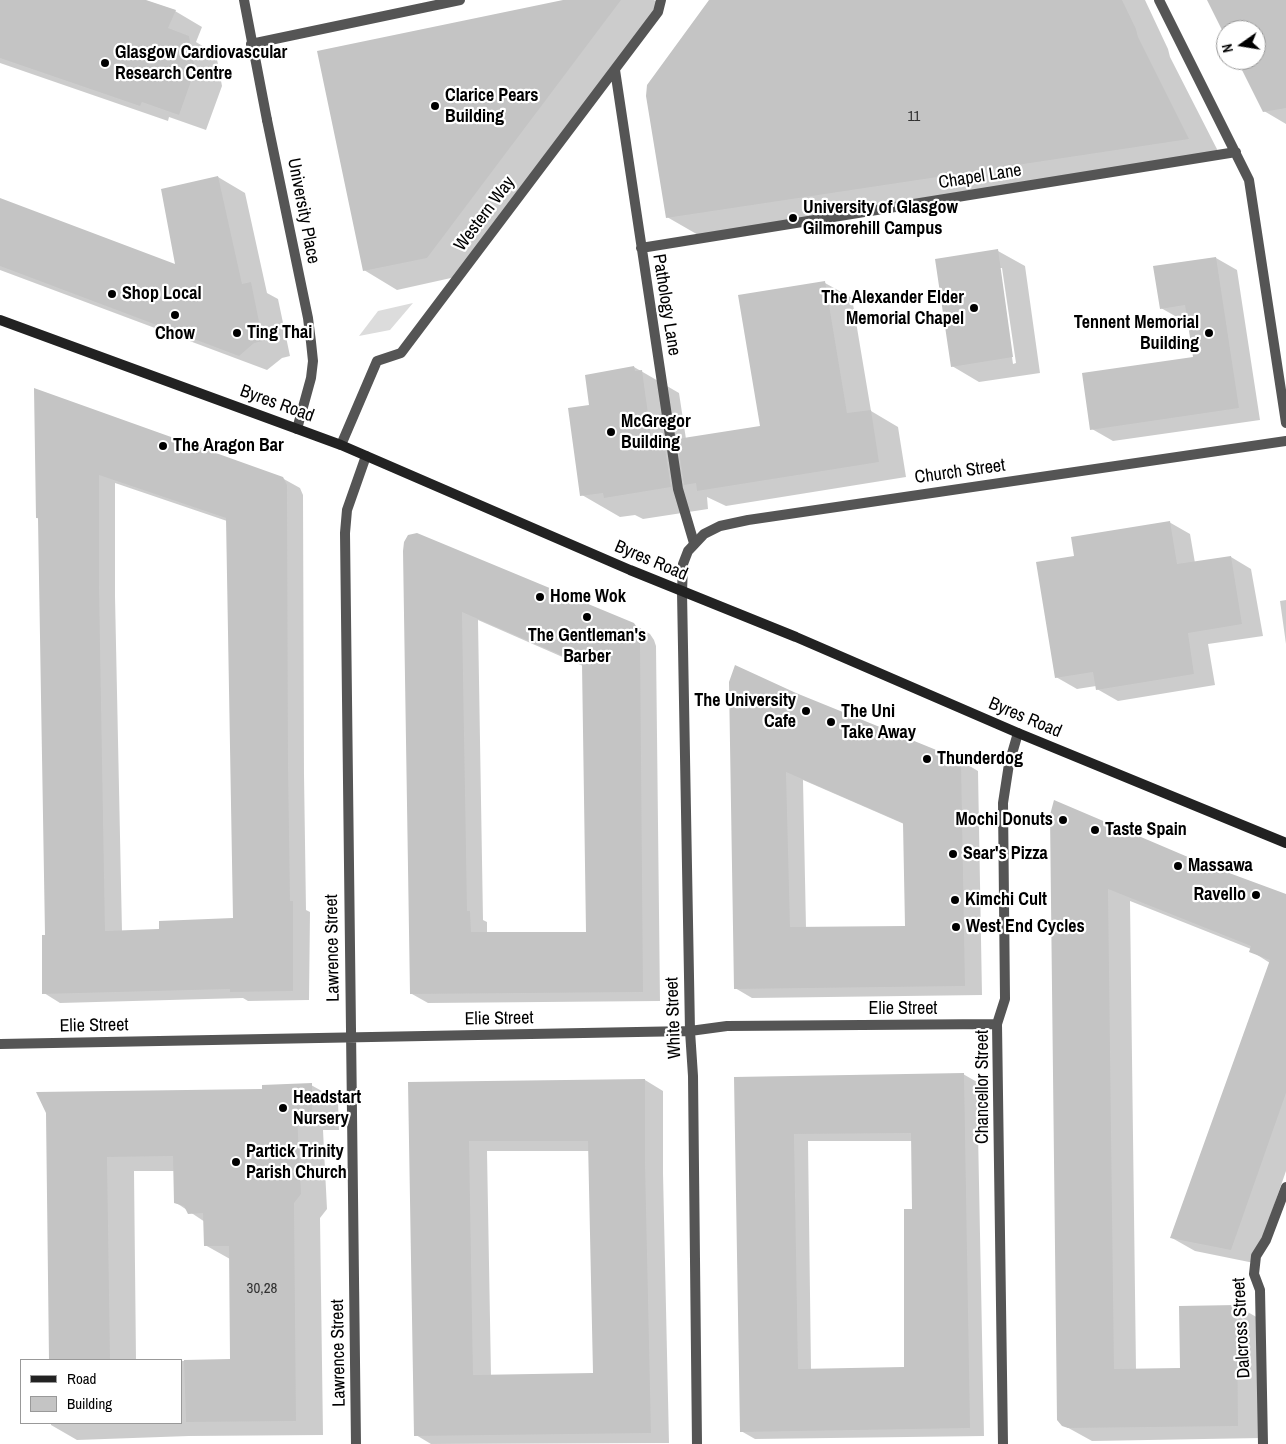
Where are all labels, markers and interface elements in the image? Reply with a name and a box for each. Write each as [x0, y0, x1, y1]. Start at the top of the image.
north arrow [1216, 20, 1266, 70]
place label: Glasgow Cardiovascular Research Centre [115, 42, 287, 84]
text: N [1218, 42, 1237, 54]
marker: Glasgow Cardiovascular Research Centre [99, 57, 111, 69]
place label: Clarice Pears Building [445, 85, 539, 128]
marker: Clarice Pears Building [429, 100, 441, 112]
house number: 11 [908, 108, 920, 126]
street label: University Place [282, 156, 324, 266]
street label: Chapel Lane [937, 160, 1023, 194]
street label: Western Way [450, 172, 520, 256]
place label: University of Glasgow Gilmorehill Campus [803, 197, 958, 240]
marker: University of Glasgow Gilmorehill Campus [787, 212, 799, 224]
street label: Pathology Lane [647, 253, 685, 357]
place label: Shop Local [122, 283, 202, 305]
place label: The Alexander Elder Memorial Chapel [821, 287, 964, 330]
marker: Shop Local [106, 288, 118, 300]
marker: The Alexander Elder Memorial Chapel [968, 302, 980, 314]
marker: Chow [169, 309, 181, 321]
place label: Tennent Memorial Building [1074, 312, 1199, 354]
place label: Ting Thai [247, 322, 312, 344]
place label: Chow [155, 323, 195, 345]
marker: Ting Thai [231, 327, 243, 339]
marker: Tennent Memorial Building [1203, 327, 1215, 339]
street label: Byres Road [237, 381, 317, 427]
place label: McGregor Building [621, 411, 691, 454]
marker: McGregor Building [605, 426, 617, 438]
place label: The Aragon Bar [173, 435, 284, 457]
marker: The Aragon Bar [157, 440, 169, 452]
street label: Church Street [913, 455, 1007, 489]
street label: Byres Road [611, 536, 691, 586]
place label: Home Wok [550, 586, 626, 608]
marker: Home Wok [534, 591, 546, 603]
marker: The Gentleman's Barber [581, 611, 593, 623]
place label: The Gentleman's Barber [528, 625, 646, 668]
place label: The University Cafe [694, 690, 796, 732]
street label: Byres Road [985, 693, 1065, 743]
place label: The Uni Take Away [841, 701, 916, 744]
marker: The University Cafe [800, 705, 812, 717]
marker: The Uni Take Away [825, 716, 837, 728]
place label: Thunderdog [937, 748, 1023, 770]
marker: Thunderdog [921, 753, 933, 765]
place label: Mochi Donuts [955, 809, 1053, 831]
marker: Mochi Donuts [1057, 814, 1069, 826]
place label: Taste Spain [1105, 819, 1187, 841]
marker: Taste Spain [1089, 824, 1101, 836]
place label: Sear's Pizza [963, 843, 1048, 865]
marker: Sear's Pizza [947, 848, 959, 860]
place label: Massawa [1188, 855, 1253, 877]
marker: Massawa [1172, 860, 1184, 872]
place label: Ravello [1193, 884, 1246, 906]
place label: Kimchi Cult [965, 889, 1047, 911]
marker: Ravello [1250, 889, 1262, 901]
street label: Lawrence Street [321, 894, 345, 1002]
marker: Kimchi Cult [949, 894, 961, 906]
place label: West End Cycles [966, 916, 1085, 938]
marker: West End Cycles [950, 921, 962, 933]
street label: White Street [662, 977, 686, 1059]
street label: Elie Street [869, 998, 937, 1020]
street label: Elie Street [464, 1008, 534, 1030]
street label: Elie Street [59, 1015, 129, 1037]
street label: Chancellor Street [972, 1030, 994, 1144]
place label: Headstart Nursery [293, 1087, 361, 1130]
marker: Headstart Nursery [277, 1102, 289, 1114]
place label: Partick Trinity Parish Church [246, 1141, 347, 1184]
marker: Partick Trinity Parish Church [230, 1156, 242, 1168]
street label: Dalcross Street [1229, 1277, 1255, 1379]
house number: 30,28 [247, 1280, 277, 1298]
street label: Lawrence Street [327, 1299, 351, 1407]
legend [20, 1359, 182, 1424]
text: Road [67, 1368, 96, 1389]
text: Building [67, 1393, 112, 1414]

